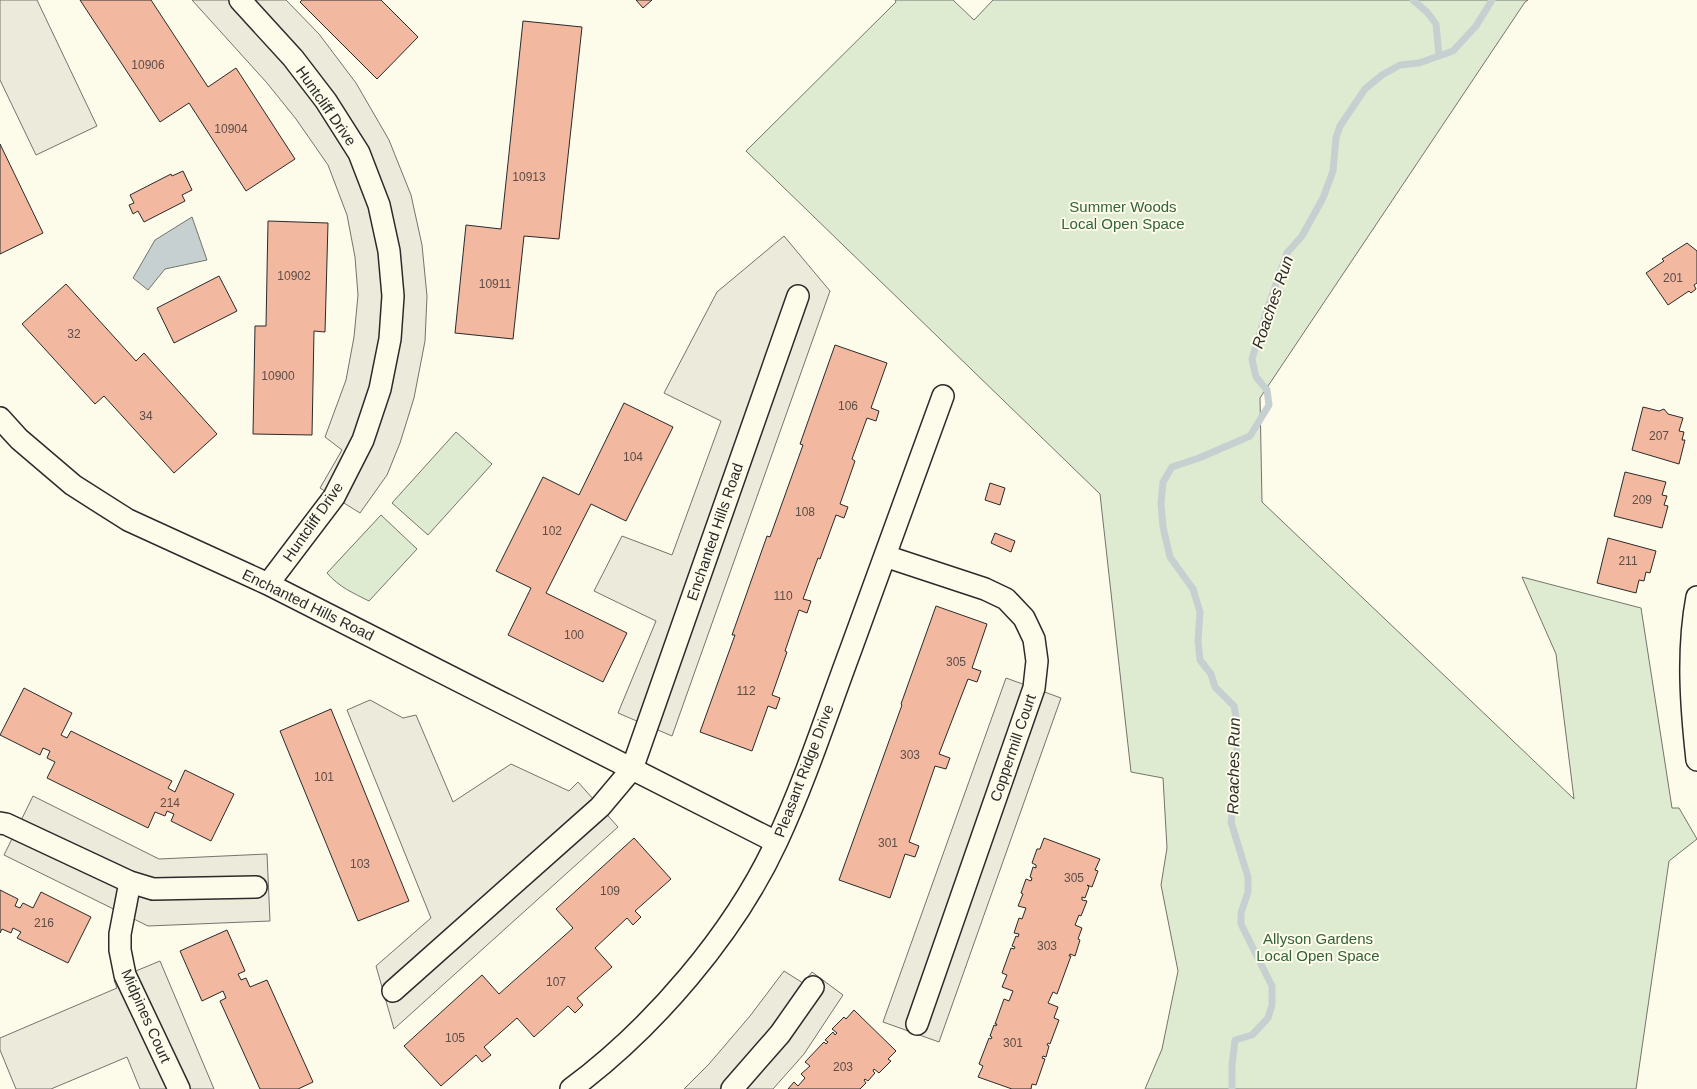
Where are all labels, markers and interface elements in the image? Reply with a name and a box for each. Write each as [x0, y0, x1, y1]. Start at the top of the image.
house number: 10906 [131, 58, 165, 72]
street label: Huntcliff Drive [293, 63, 360, 149]
house number: 10904 [214, 122, 248, 136]
house number: 10913 [512, 170, 546, 184]
park label: Summer Woods Local Open Space [1061, 198, 1185, 232]
water label: Roaches Run [1249, 253, 1296, 351]
house number: 10902 [277, 269, 311, 283]
house number: 201 [1663, 271, 1683, 285]
house number: 10911 [479, 277, 512, 291]
house number: 32 [67, 327, 81, 341]
house number: 10900 [261, 369, 295, 383]
house number: 106 [838, 399, 858, 413]
house number: 34 [139, 409, 153, 423]
house number: 207 [1649, 429, 1669, 443]
house number: 104 [623, 450, 643, 464]
street label: Enchanted Hills Road [683, 461, 746, 603]
street label: Huntcliff Drive [279, 479, 346, 565]
house number: 209 [1632, 493, 1652, 507]
house number: 108 [795, 505, 815, 519]
house number: 102 [542, 524, 562, 538]
house number: 211 [1618, 554, 1638, 568]
street label: Enchanted Hills Road [240, 565, 377, 644]
house number: 110 [773, 589, 793, 603]
house number: 100 [564, 628, 584, 642]
house number: 305 [946, 655, 966, 669]
house number: 112 [736, 684, 756, 698]
street label: Coppermill Court [986, 691, 1039, 804]
street label: Pleasant Ridge Drive [770, 702, 837, 840]
water label: Roaches Run [1224, 717, 1243, 815]
house number: 303 [900, 748, 920, 762]
house number: 101 [314, 770, 334, 784]
house number: 214 [160, 796, 180, 810]
house number: 301 [878, 836, 898, 850]
house number: 103 [350, 857, 370, 871]
house number: 305 [1064, 871, 1084, 885]
house number: 109 [600, 884, 620, 898]
house number: 216 [34, 916, 54, 930]
park label: Allyson Gardens Local Open Space [1256, 930, 1380, 964]
house number: 303 [1037, 939, 1057, 953]
street label: Midpines Court [118, 966, 175, 1066]
house number: 107 [546, 975, 566, 989]
house number: 105 [445, 1031, 465, 1045]
house number: 301 [1003, 1036, 1023, 1050]
house number: 203 [833, 1060, 853, 1074]

